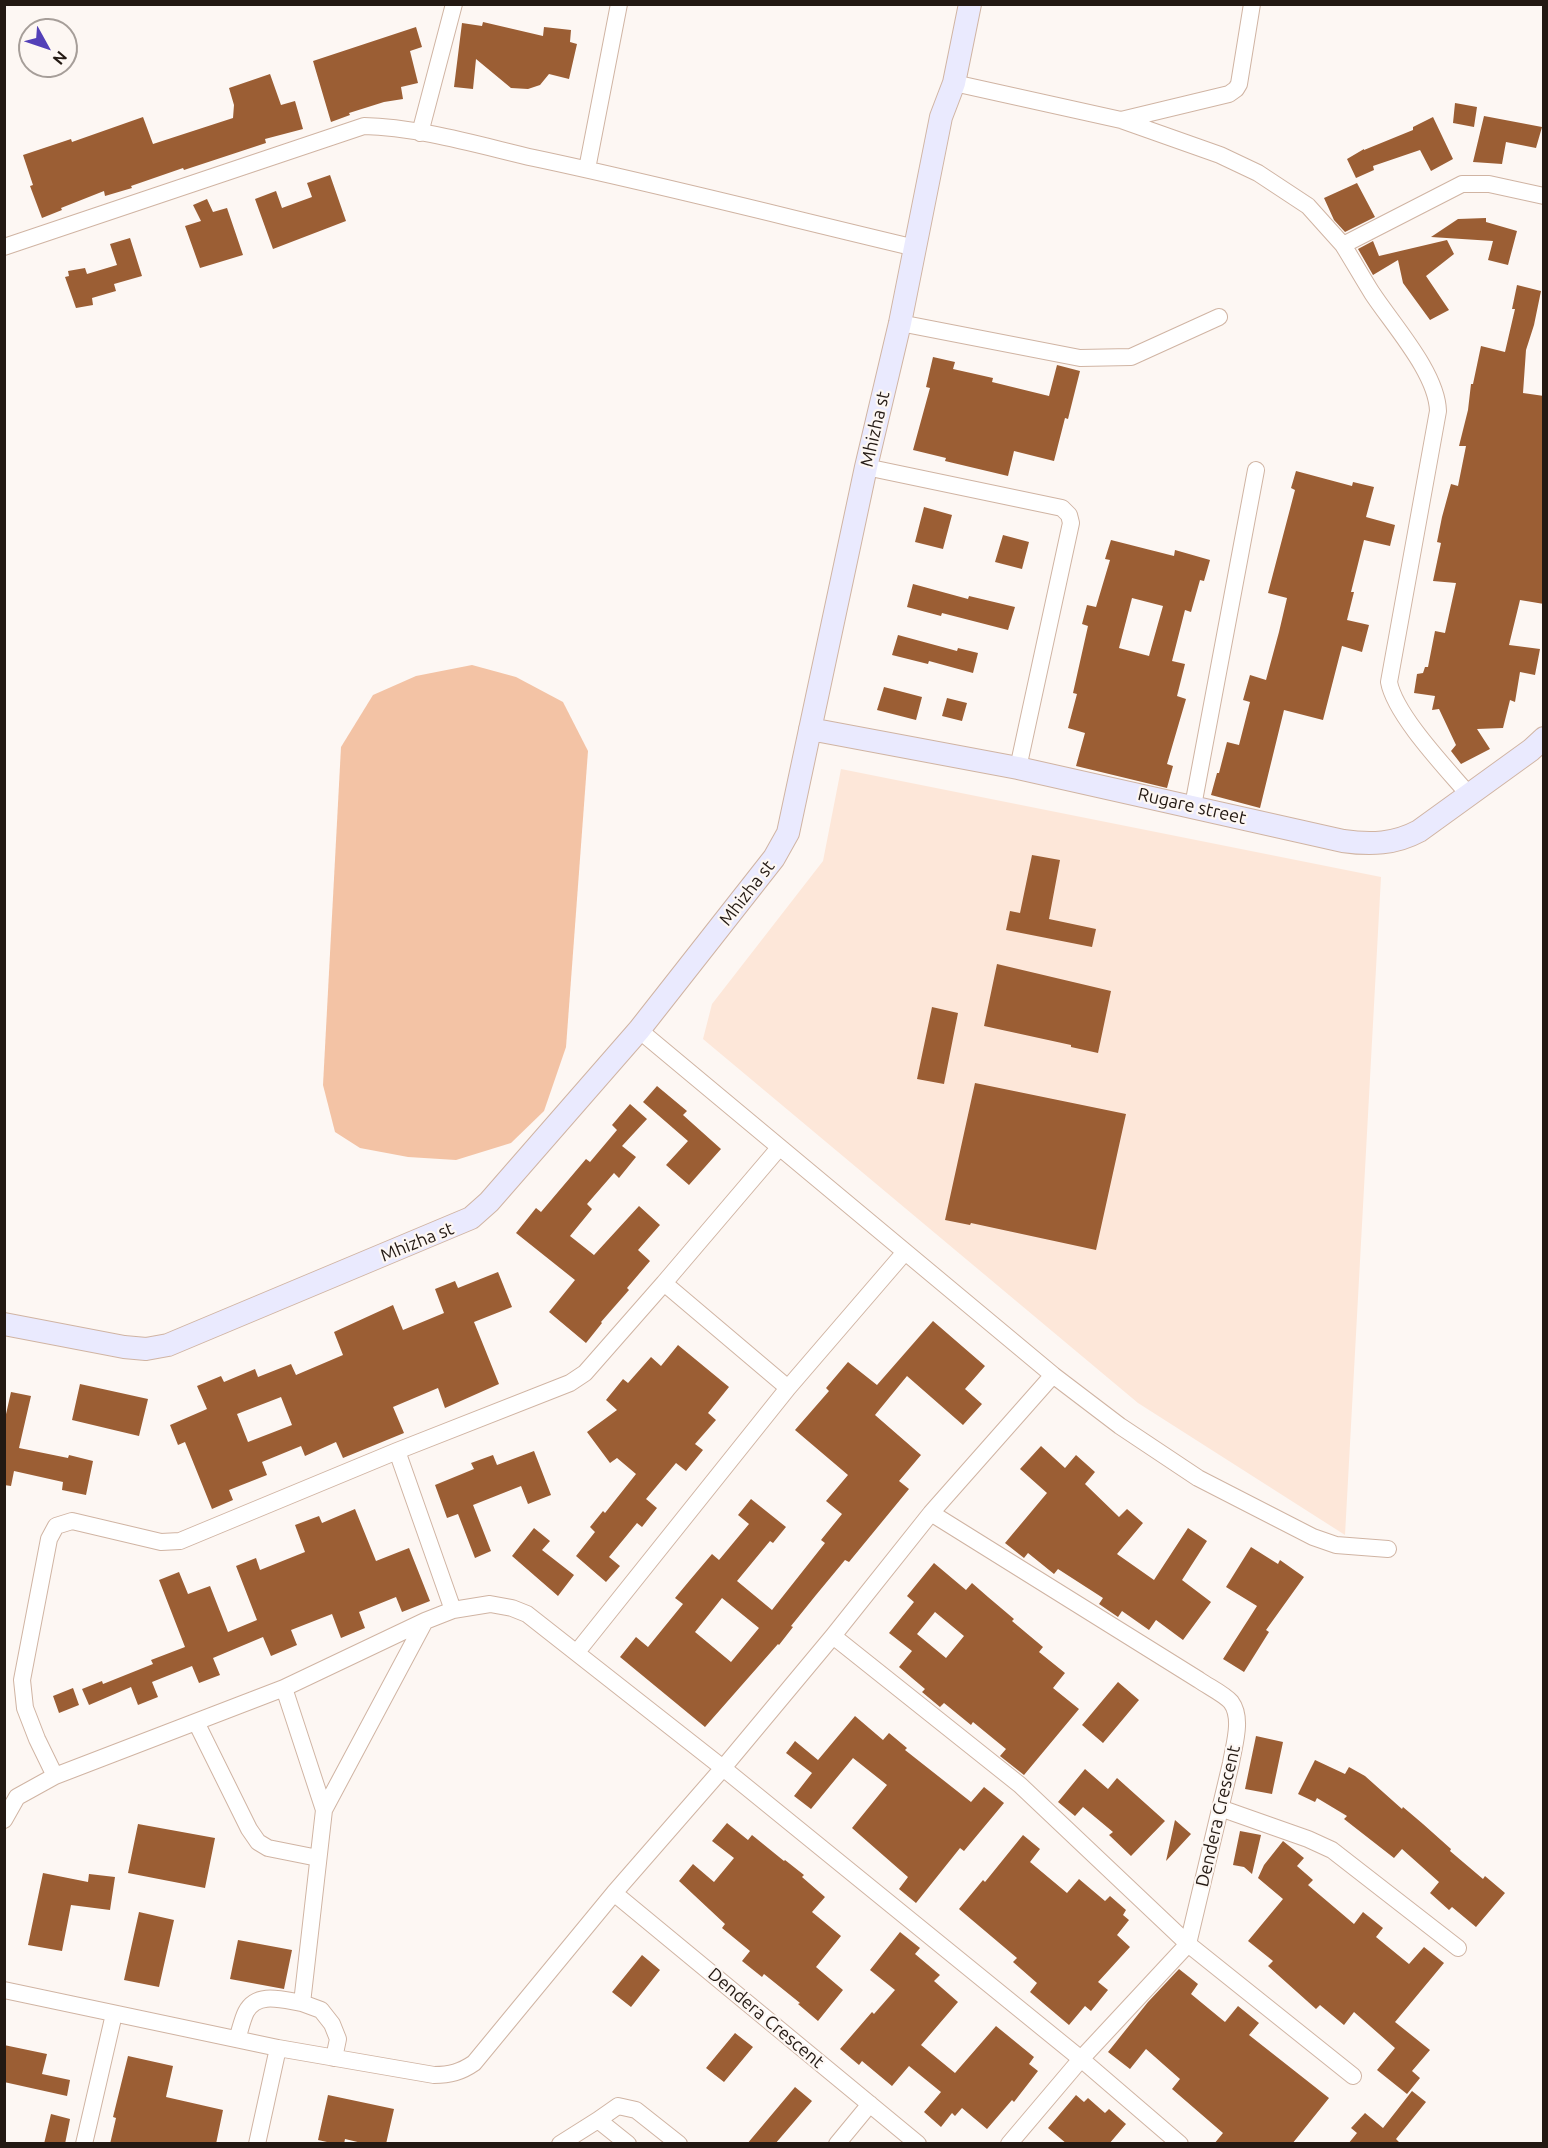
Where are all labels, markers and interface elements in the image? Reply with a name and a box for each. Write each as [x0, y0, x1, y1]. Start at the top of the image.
north arrow [18, 18, 78, 78]
text: N [50, 48, 71, 69]
street label: Mhizha st [856, 389, 894, 469]
street label: Rugare street [1136, 783, 1248, 829]
street label: Mhizha st [715, 856, 779, 930]
street label: Mhizha st [377, 1218, 457, 1266]
street label: Dendera Crescent [1191, 1743, 1245, 1889]
street label: Dendera Crescent [704, 1963, 828, 2073]

